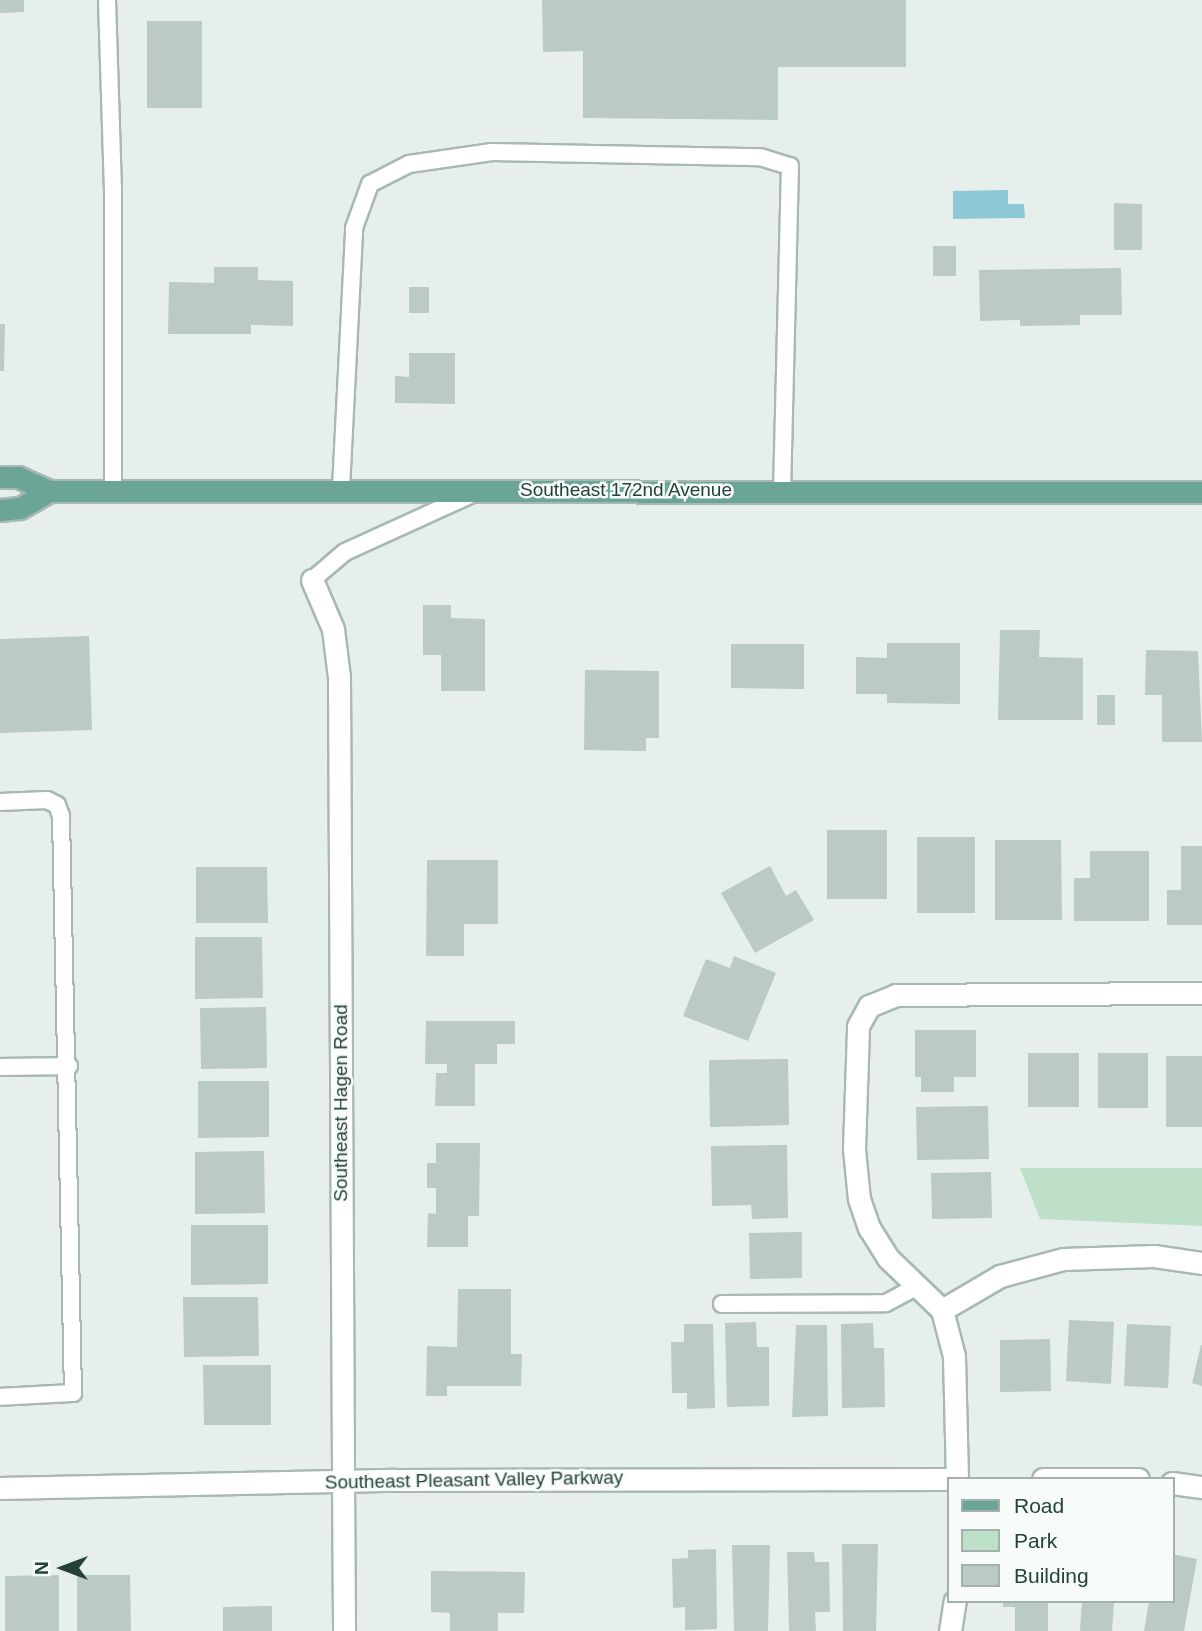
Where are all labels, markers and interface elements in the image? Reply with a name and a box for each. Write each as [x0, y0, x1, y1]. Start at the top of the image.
street label: Southeast 172nd Avenue [519, 479, 733, 501]
street label: Southeast Hagen Road [330, 1004, 352, 1202]
street label: Southeast Pleasant Valley Parkway [325, 1466, 623, 1494]
legend [946, 1477, 1174, 1603]
text: Road [1014, 1494, 1064, 1517]
text: Park [1014, 1529, 1057, 1552]
north arrow [28, 1533, 98, 1603]
text: N [31, 1561, 52, 1575]
text: Building [1014, 1564, 1089, 1587]

